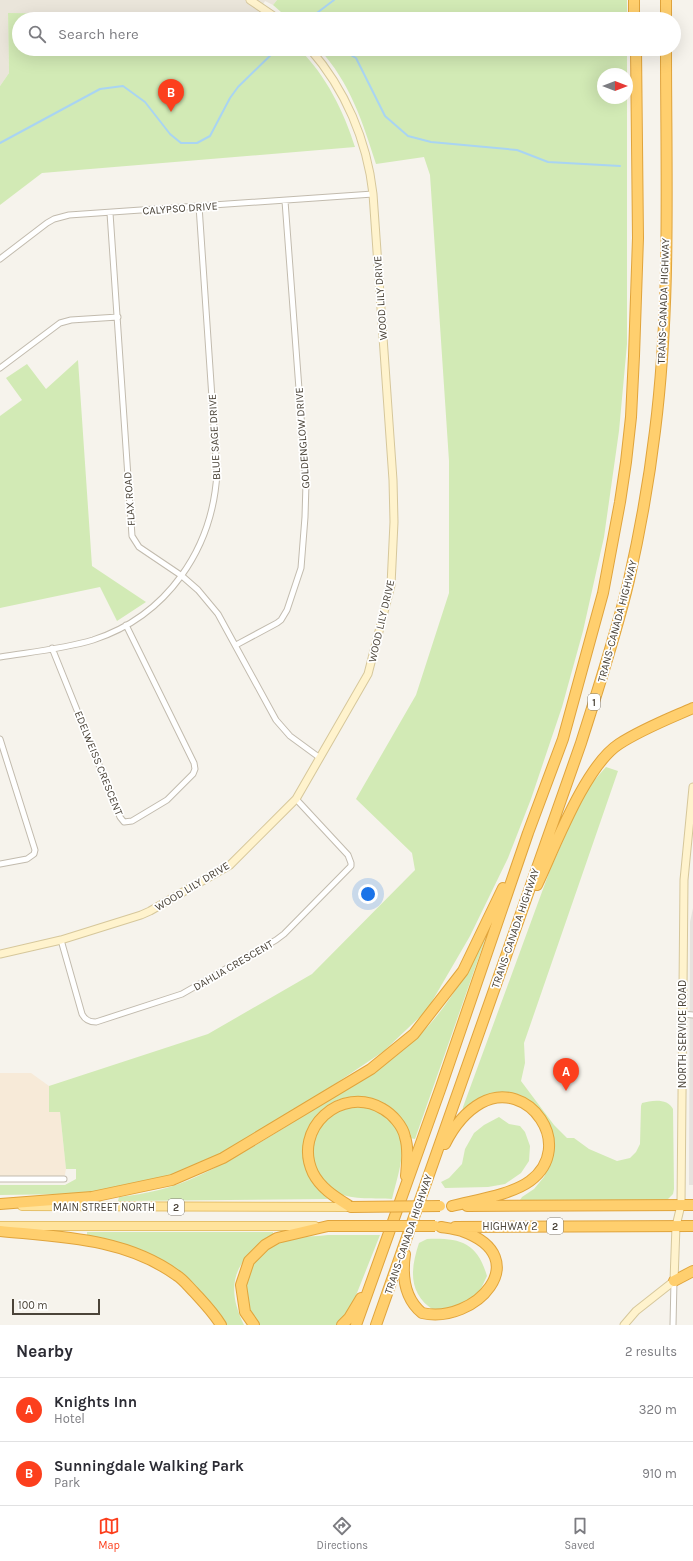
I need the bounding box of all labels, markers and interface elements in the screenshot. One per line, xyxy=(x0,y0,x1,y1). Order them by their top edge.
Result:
search box xyxy=(12,12,681,56)
icon: search xyxy=(26,23,48,45)
text: Search here xyxy=(58,25,139,43)
north arrow xyxy=(597,68,633,104)
pin: B xyxy=(158,79,184,112)
street label: CALYPSO DRIVE xyxy=(142,199,218,218)
street label: TRANS-CANADA HIGHWAY xyxy=(655,238,672,364)
street label: WOOD LILY DRIVE xyxy=(371,255,390,341)
street label: GOLDENGLOW DRIVE xyxy=(292,387,313,489)
street label: BLUE SAGE DRIVE xyxy=(206,394,223,480)
street label: FLAX ROAD xyxy=(121,471,138,527)
street label: TRANS-CANADA HIGHWAY xyxy=(595,559,640,684)
street label: WOOD LILY DRIVE xyxy=(366,578,397,664)
road number: 1 xyxy=(588,694,600,710)
street label: EDELWEISS CRESCENT xyxy=(72,709,126,818)
street label: WOOD LILY DRIVE xyxy=(153,859,232,914)
street label: TRANS-CANADA HIGHWAY xyxy=(489,866,542,990)
your location xyxy=(358,884,378,904)
street label: DAHLIA CRESCENT xyxy=(191,937,276,994)
street label: NORTH SERVICE ROAD xyxy=(676,980,689,1088)
pin: A xyxy=(553,1058,579,1091)
street label: TRANS-CANADA HIGHWAY xyxy=(382,1172,435,1296)
road number: 2 xyxy=(168,1199,184,1215)
street label: MAIN STREET NORTH xyxy=(53,1201,155,1214)
road number: 2 xyxy=(547,1218,563,1234)
street label: HIGHWAY 2 xyxy=(482,1220,538,1233)
scale bar xyxy=(12,1297,100,1316)
text: 100 m xyxy=(18,1299,48,1312)
text: Nearby xyxy=(16,1341,73,1361)
text: 2 results xyxy=(625,1344,677,1359)
text: Knights Inn xyxy=(54,1393,137,1411)
text: A xyxy=(25,1402,33,1417)
text: 320 m xyxy=(639,1402,677,1417)
text: Hotel xyxy=(54,1411,85,1426)
text: Sunningdale Walking Park xyxy=(54,1457,244,1475)
text: B xyxy=(25,1466,33,1481)
text: 910 m xyxy=(642,1466,677,1481)
text: Park xyxy=(54,1475,80,1490)
tab: Map xyxy=(98,1515,120,1552)
tab: Directions xyxy=(316,1515,368,1552)
tab: Saved xyxy=(564,1515,595,1552)

